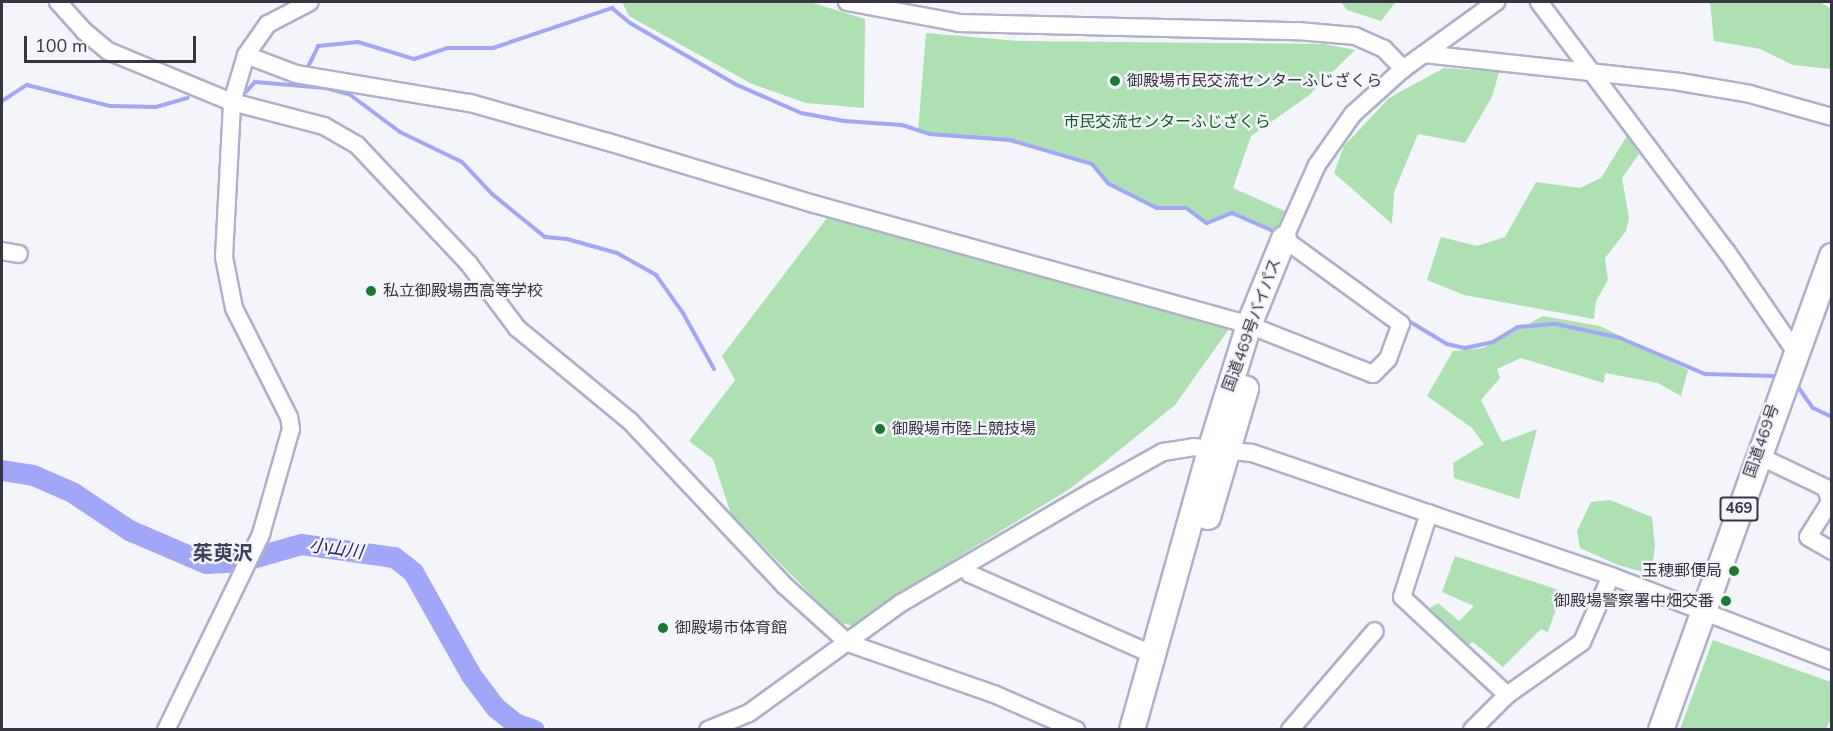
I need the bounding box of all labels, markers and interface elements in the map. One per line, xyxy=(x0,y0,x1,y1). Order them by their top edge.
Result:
scale bar xyxy=(27,24,200,62)
text: 100 m xyxy=(35,34,87,58)
place label: 御殿場市民交流センターふじざくら xyxy=(1127,71,1383,91)
marker: 御殿場市民交流センターふじざくら xyxy=(1108,74,1122,88)
park label: 市民交流センターふじざくら xyxy=(1063,112,1271,132)
street label: 国道469号バイパス xyxy=(1219,256,1285,394)
place label: 私立御殿場西高等学校 xyxy=(383,281,543,301)
marker: 私立御殿場西高等学校 xyxy=(364,284,378,298)
street label: 国道469号 xyxy=(1740,402,1784,480)
place label: 御殿場市陸上競技場 xyxy=(892,419,1036,439)
marker: 御殿場市陸上競技場 xyxy=(873,422,887,436)
road number: 469 xyxy=(1720,497,1758,521)
water label: 小山川 xyxy=(308,535,364,563)
district label: 茱萸沢 xyxy=(193,541,253,565)
place label: 玉穂郵便局 xyxy=(1642,561,1722,581)
marker: 玉穂郵便局 xyxy=(1727,564,1741,578)
place label: 御殿場警察署中畑交番 xyxy=(1554,591,1714,611)
marker: 御殿場警察署中畑交番 xyxy=(1719,594,1733,608)
place label: 御殿場市体育館 xyxy=(675,618,787,638)
marker: 御殿場市体育館 xyxy=(656,621,670,635)

